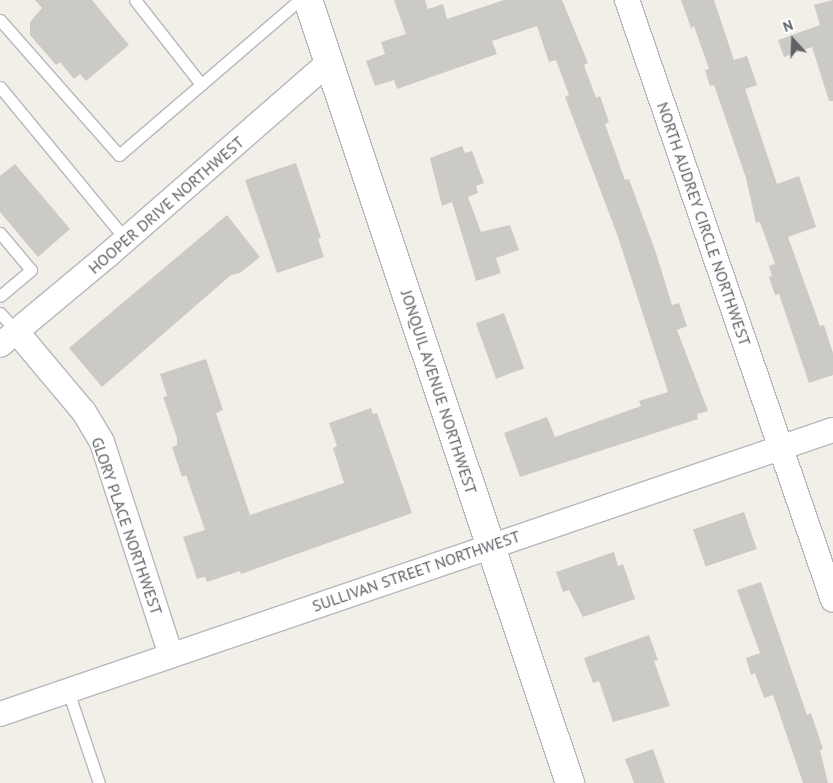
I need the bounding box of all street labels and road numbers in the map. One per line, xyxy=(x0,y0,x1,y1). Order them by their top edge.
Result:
street label: NORTH AUDREY CIRCLE NORTHWEST xyxy=(653,99,755,349)
street label: HOOPER DRIVE NORTHWEST xyxy=(84,132,248,278)
street label: JONQUIL AVENUE NORTHWEST xyxy=(397,287,481,497)
street label: GLORY PLACE NORTHWEST xyxy=(87,434,167,618)
street label: SULLIVAN STREET NORTHWEST xyxy=(309,526,523,616)

